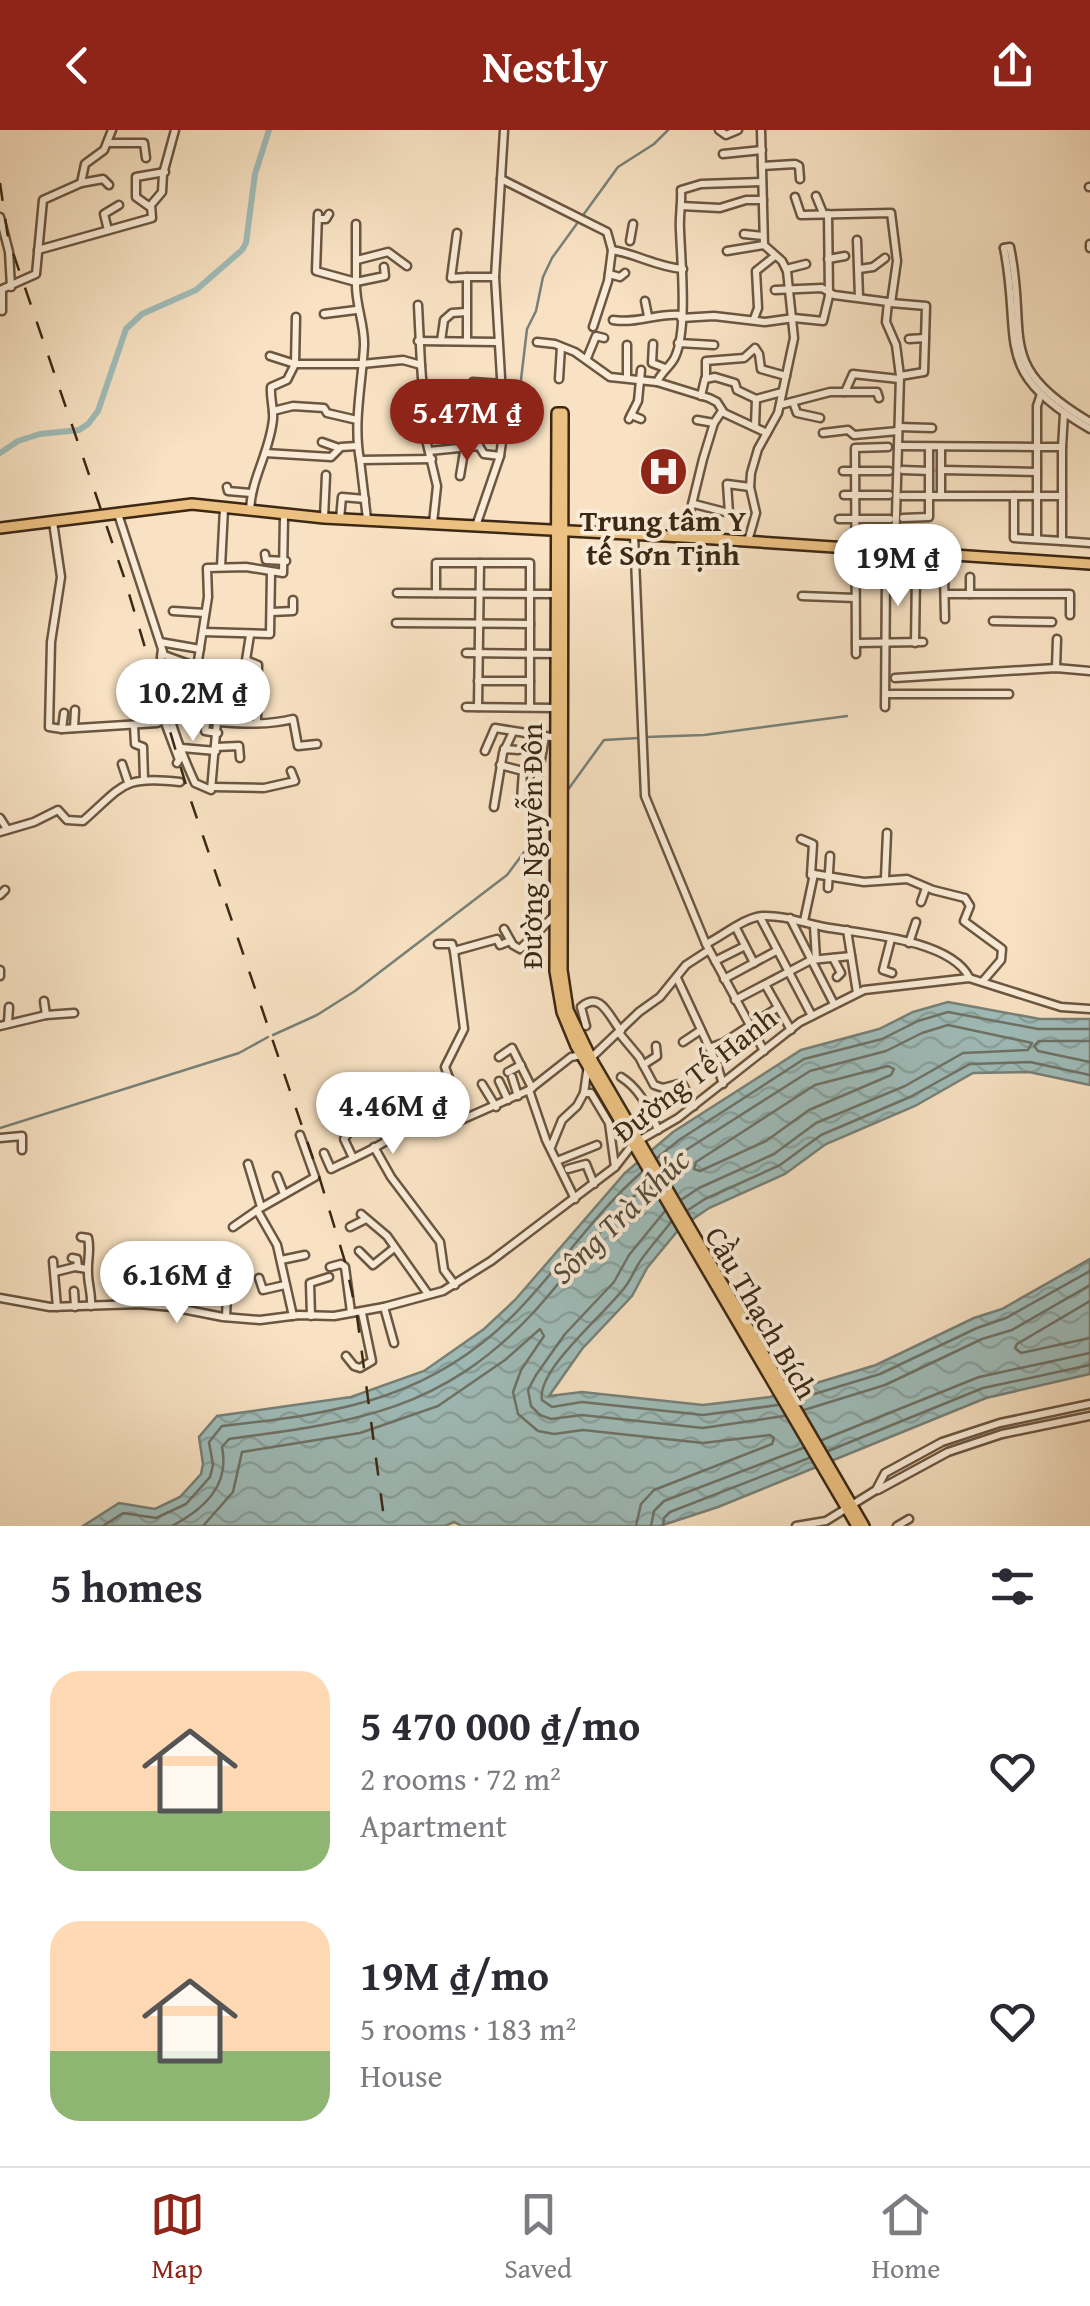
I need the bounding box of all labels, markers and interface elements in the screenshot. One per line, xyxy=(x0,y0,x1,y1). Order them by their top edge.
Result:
text: Nestly xyxy=(482,33,608,98)
icon: back xyxy=(50,38,105,93)
icon: share xyxy=(985,38,1040,93)
pin: 5.47M ₫ xyxy=(375,379,559,464)
text: 5.47M ₫ xyxy=(412,388,522,435)
hospital icon: Trung tâm Y tế Sơn Tịnh xyxy=(637,446,689,498)
place label: Trung tâm Y tế Sơn Tịnh xyxy=(580,498,747,576)
pin: 19M ₫ xyxy=(828,524,968,609)
text: 19M ₫ xyxy=(856,533,940,580)
pin: 10.2M ₫ xyxy=(101,659,285,744)
text: 10.2M ₫ xyxy=(138,668,248,715)
street label: Đường Nguyễn Đôn xyxy=(509,723,553,969)
street label: Đường Tế Hanh xyxy=(603,996,786,1152)
pin: 4.46M ₫ xyxy=(301,1072,485,1157)
text: 4.46M ₫ xyxy=(338,1081,448,1128)
water label: Sông Trà Khúc xyxy=(539,1136,701,1294)
street label: Cầu Thạch Bích xyxy=(695,1218,829,1407)
pin: 6.16M ₫ xyxy=(85,1241,269,1326)
text: 6.16M ₫ xyxy=(122,1250,232,1297)
text: 5 homes xyxy=(50,1556,203,1617)
icon: filters xyxy=(985,1559,1040,1614)
text: 5 470 000 ₫/mo xyxy=(360,1694,640,1755)
icon: home xyxy=(130,1711,250,1831)
icon: heart xyxy=(985,1744,1040,1799)
text: 2 rooms · 72 m² xyxy=(360,1755,561,1802)
text: Apartment xyxy=(360,1802,507,1849)
text: 19M ₫/mo xyxy=(360,1944,549,2005)
icon: home xyxy=(130,1961,250,2081)
icon: heart xyxy=(985,1994,1040,2049)
text: 5 rooms · 183 m² xyxy=(360,2005,576,2052)
text: House xyxy=(360,2052,443,2099)
tab: Map xyxy=(150,2187,205,2288)
tab: Saved xyxy=(504,2187,572,2288)
tab: Home xyxy=(871,2187,940,2288)

